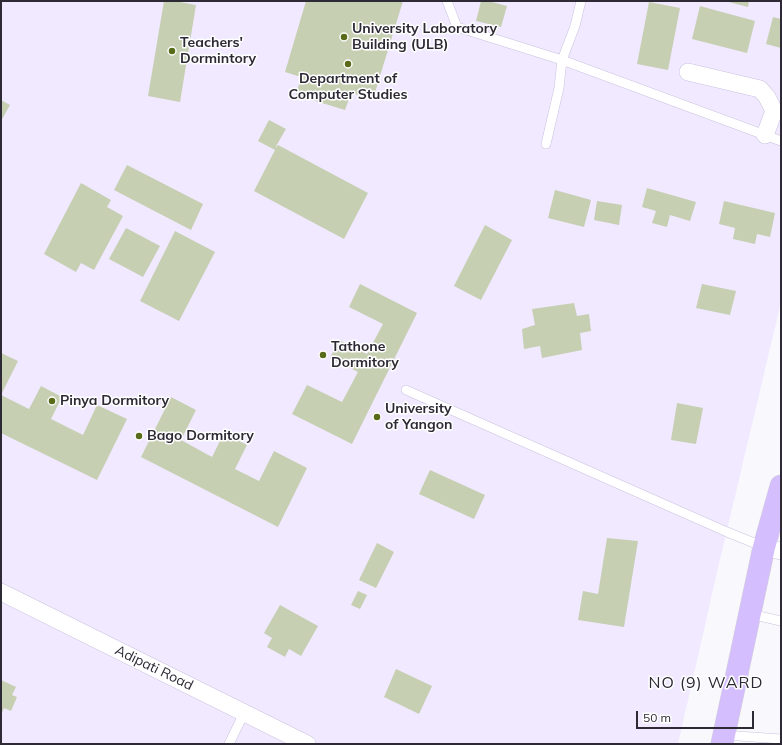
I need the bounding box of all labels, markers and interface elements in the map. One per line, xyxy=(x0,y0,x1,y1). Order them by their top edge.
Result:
place label: University Laboratory Building (ULB) xyxy=(352,21,497,54)
marker: University Laboratory Building (ULB) xyxy=(339,32,349,42)
place label: Teachers' Dormintory xyxy=(180,35,256,68)
marker: Teachers' Dormintory xyxy=(167,46,177,56)
marker: Department of Computer Studies xyxy=(343,59,353,69)
place label: Department of Computer Studies xyxy=(289,71,407,104)
place label: Tathone Dormitory xyxy=(331,339,399,372)
marker: Tathone Dormitory xyxy=(318,350,328,360)
place label: Pinya Dormitory xyxy=(60,393,169,409)
marker: Pinya Dormitory xyxy=(47,396,57,406)
place label: University of Yangon xyxy=(385,401,452,434)
marker: University of Yangon xyxy=(372,412,382,422)
place label: Bago Dormitory xyxy=(147,428,254,444)
marker: Bago Dormitory xyxy=(134,431,144,441)
street label: Adipati Road xyxy=(112,642,196,694)
district label: NO (9) WARD xyxy=(648,673,764,693)
scale bar xyxy=(638,703,756,729)
text: 50 m xyxy=(643,710,671,725)

